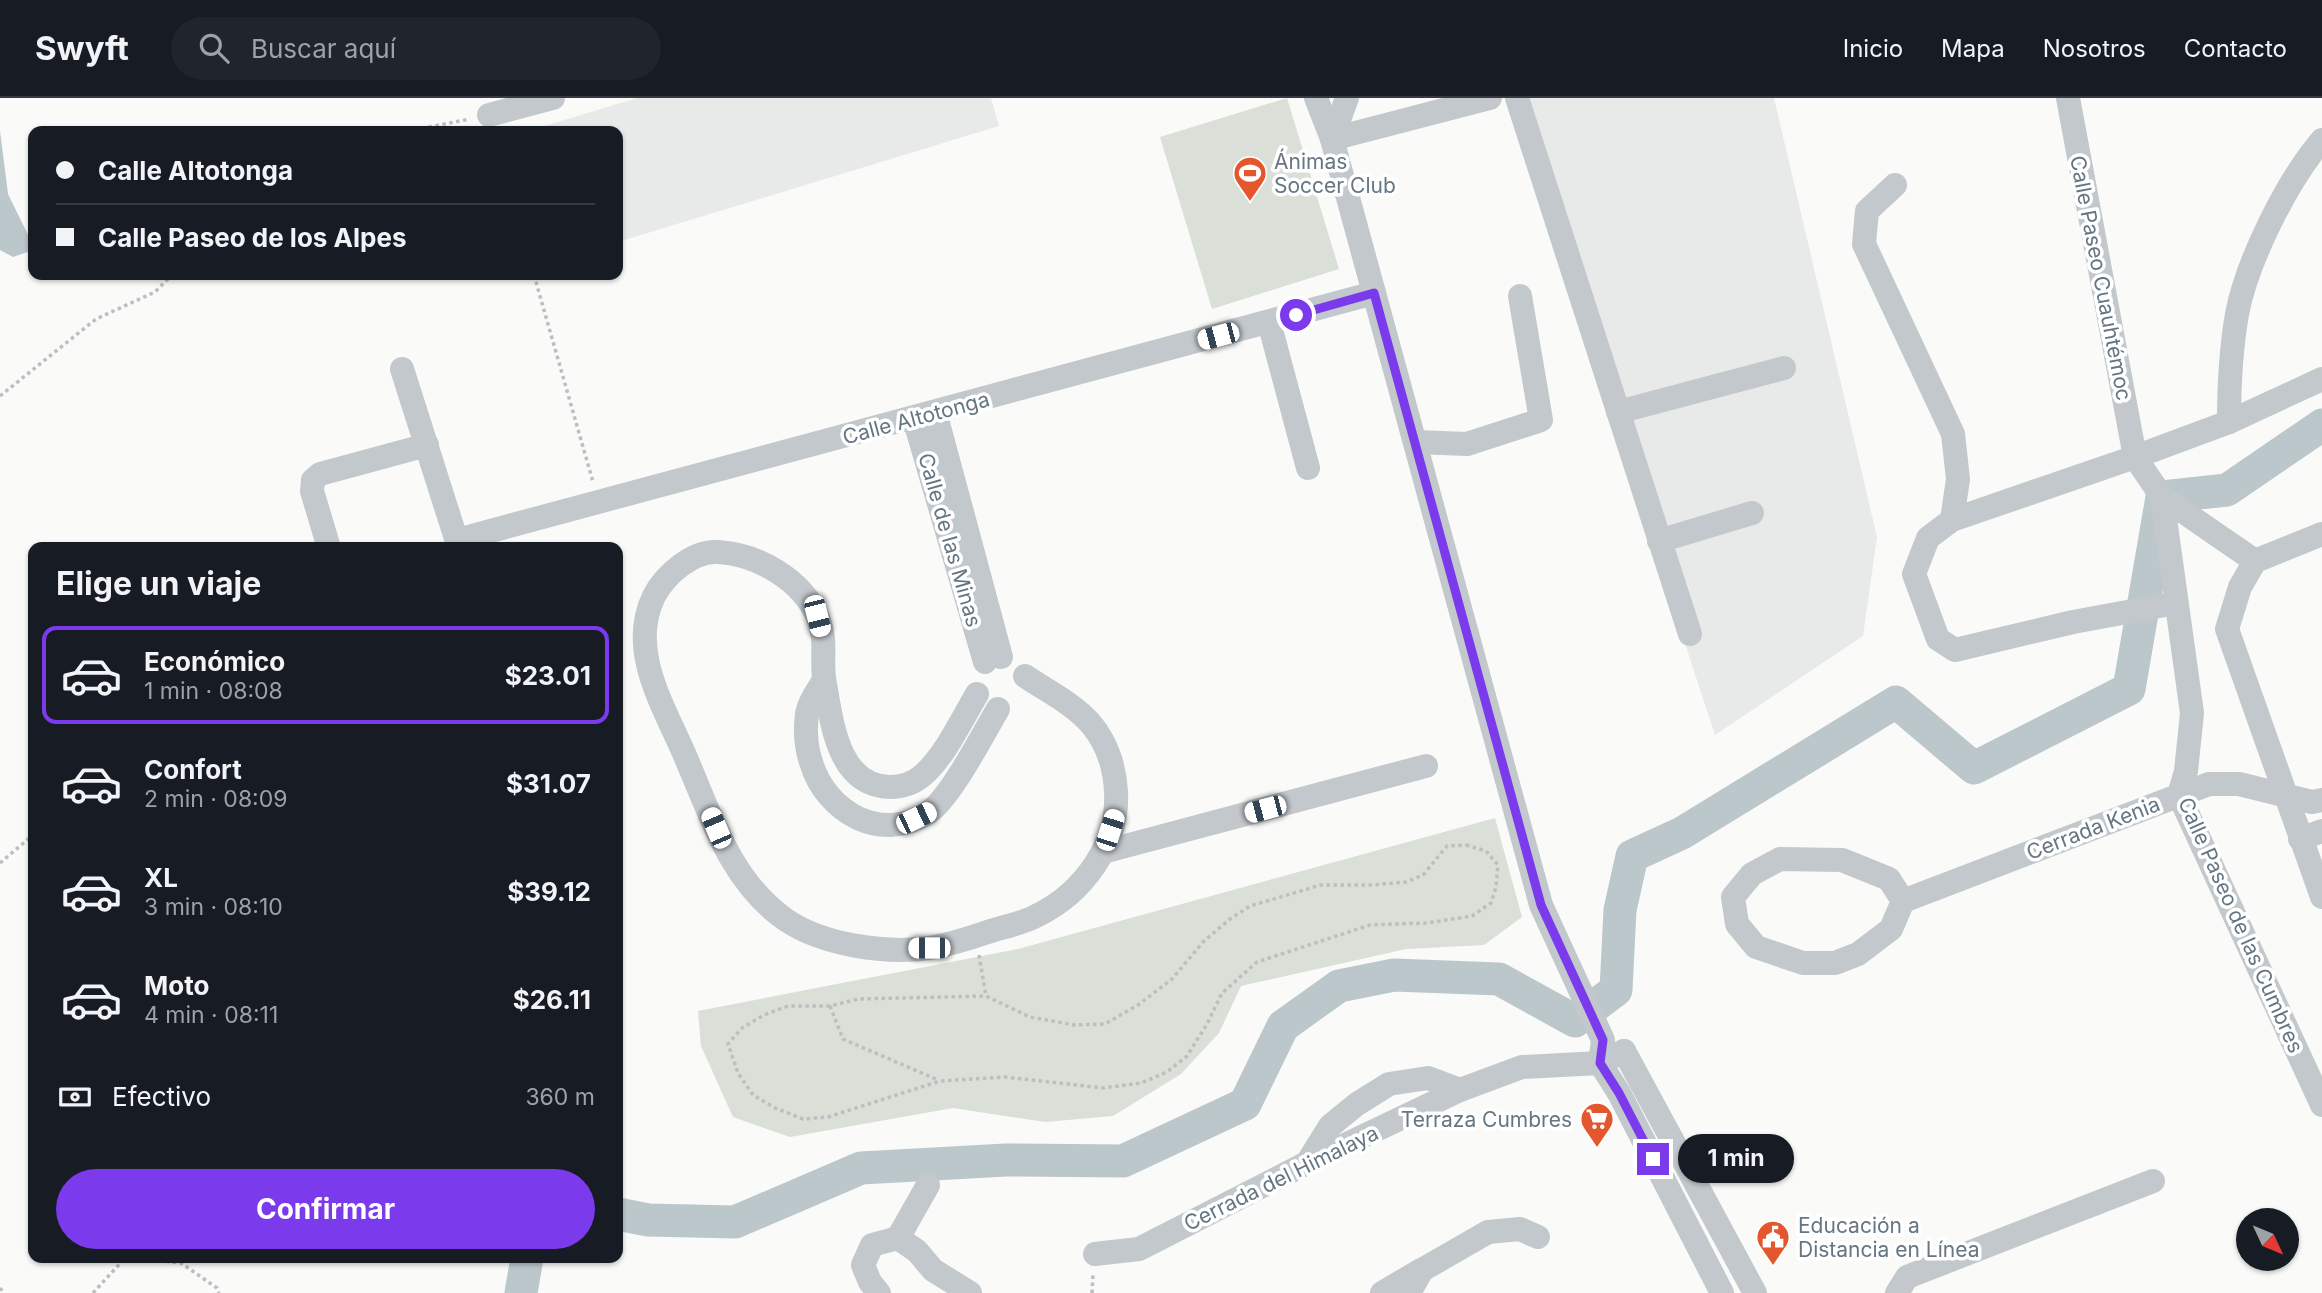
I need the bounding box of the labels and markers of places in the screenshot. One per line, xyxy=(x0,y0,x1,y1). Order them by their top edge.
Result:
place label: Ánimas Soccer Club xyxy=(1274,148,1396,198)
sports icon: Ánimas Soccer Club xyxy=(1231,154,1269,203)
supermarket icon: Terraza Cumbres xyxy=(1578,1100,1616,1149)
place label: Terraza Cumbres xyxy=(1401,1107,1572,1132)
place label: Educación a Distancia en Línea xyxy=(1798,1213,1979,1262)
public building icon: Educación a Distancia en Línea xyxy=(1754,1218,1792,1267)

